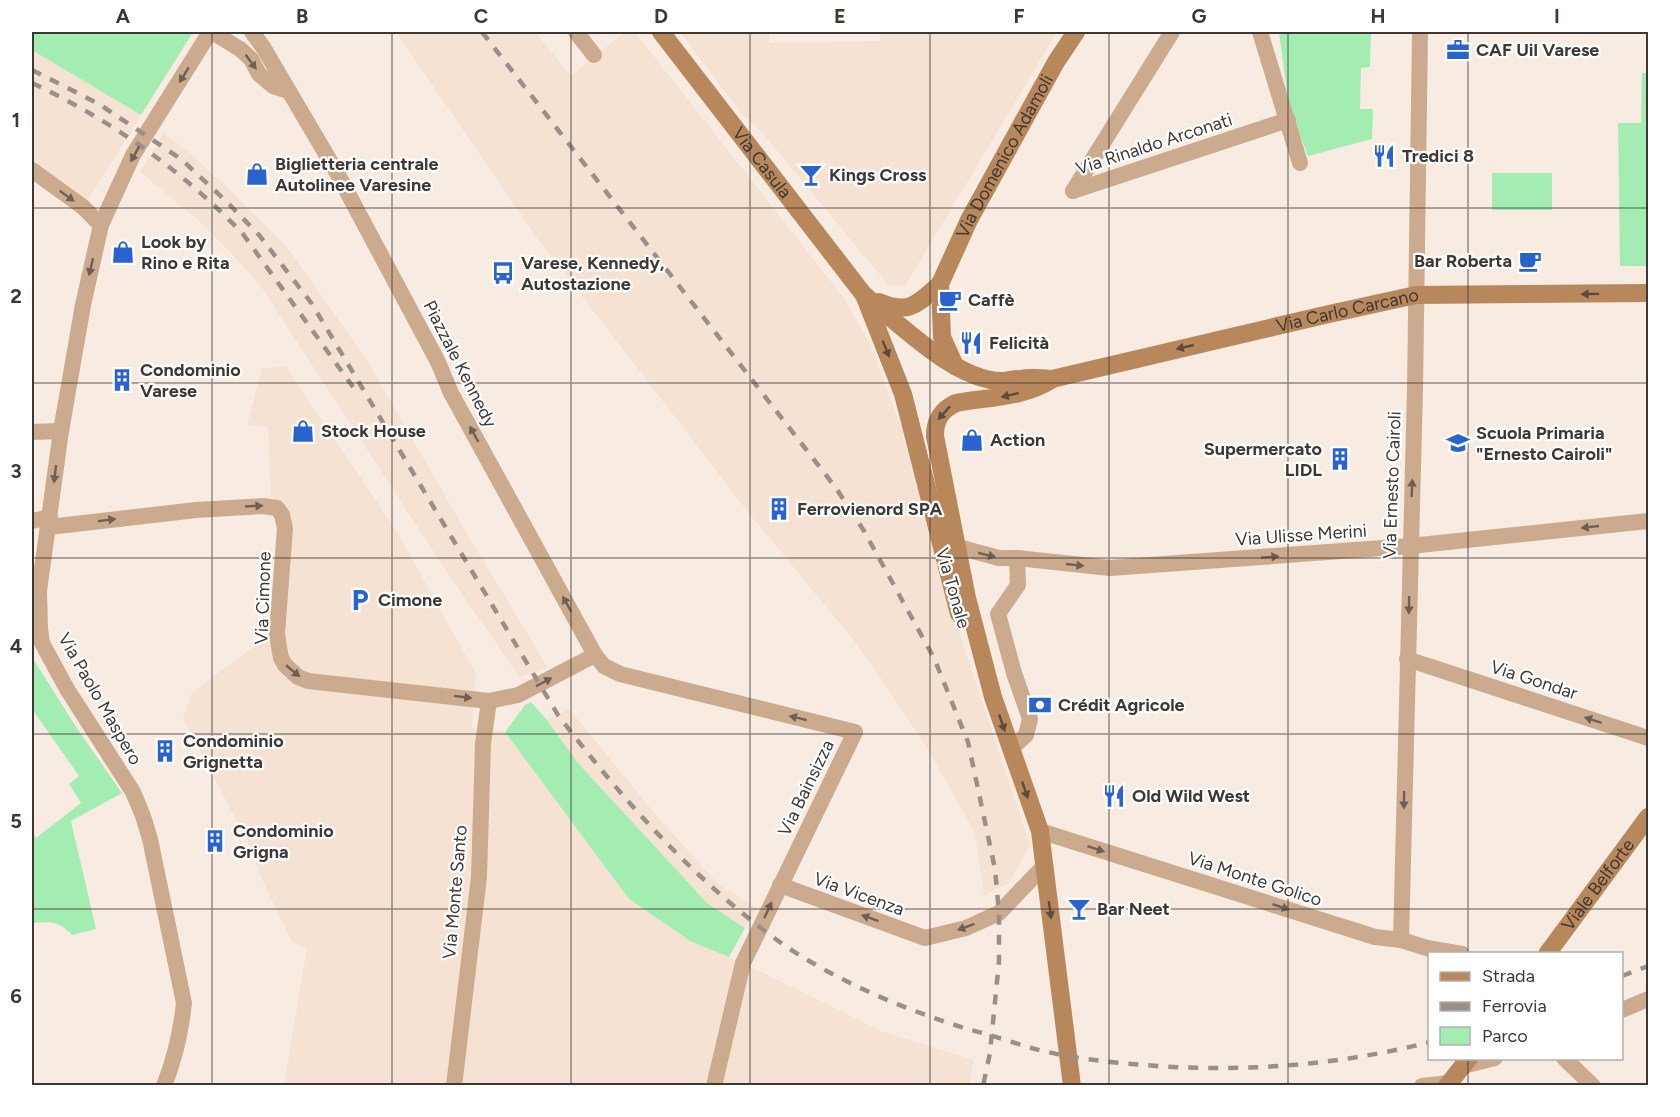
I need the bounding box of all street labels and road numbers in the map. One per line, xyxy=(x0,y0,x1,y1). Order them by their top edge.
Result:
street label: Via Domenico Adamoli xyxy=(951,71,1058,241)
street label: Via Rinaldo Arconati xyxy=(1073,108,1235,180)
street label: Via Casula xyxy=(727,123,796,203)
street label: Via Carlo Carcano xyxy=(1274,284,1421,337)
street label: Piazzale Kennedy xyxy=(419,297,502,432)
street label: Via Ernesto Cairoli xyxy=(1378,411,1406,559)
street label: Via Ulisse Merini xyxy=(1235,519,1367,551)
street label: Via Tonale xyxy=(931,545,975,631)
street label: Via Cimone xyxy=(250,551,276,645)
street label: Via Paolo Maspero xyxy=(53,629,147,769)
street label: Via Gondar xyxy=(1488,656,1580,704)
street label: Via Bainsizza xyxy=(773,736,839,840)
street label: Via Monte Santo xyxy=(438,824,472,960)
street label: Viale Belforte xyxy=(1557,834,1639,935)
street label: Via Monte Golico xyxy=(1185,847,1325,911)
street label: Via Vicenza xyxy=(811,867,907,921)

